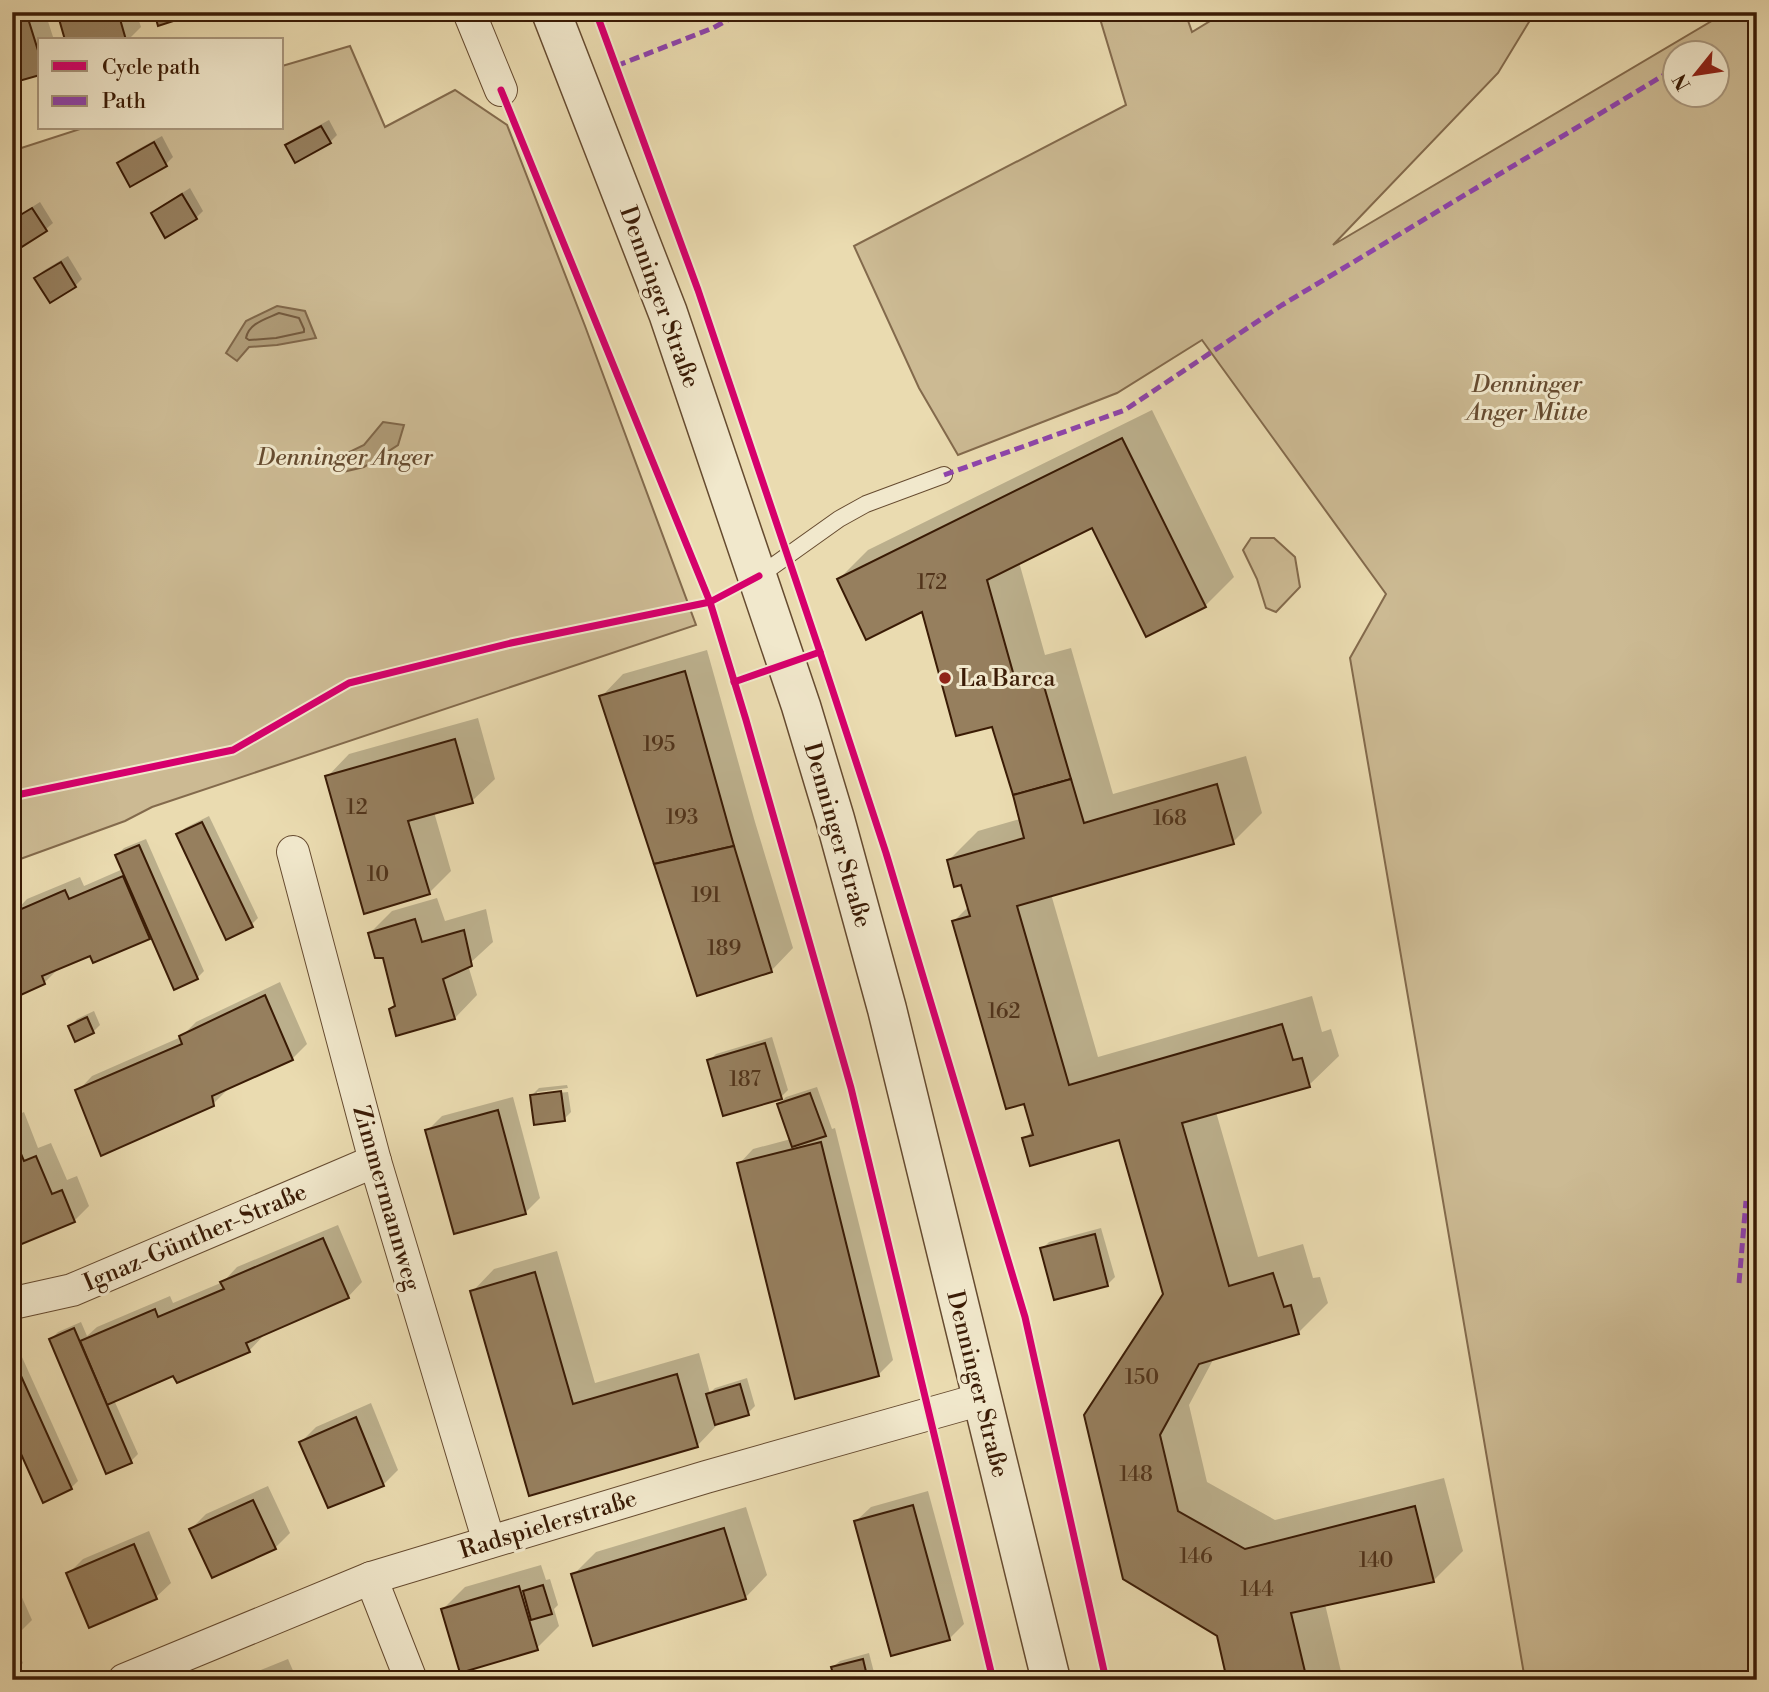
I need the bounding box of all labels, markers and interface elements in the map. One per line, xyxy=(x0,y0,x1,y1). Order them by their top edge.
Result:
legend xyxy=(38,38,284,130)
north arrow xyxy=(1660,38,1730,108)
text: Cycle path xyxy=(102,55,201,81)
text: N xyxy=(1668,69,1696,95)
text: Path xyxy=(102,89,147,115)
street label: Denninger Straße xyxy=(612,202,706,392)
park label: Denninger Anger Mitte xyxy=(1463,370,1588,428)
park label: Denninger Anger xyxy=(256,443,434,473)
house number: 172 xyxy=(917,570,947,596)
place label: La Barca xyxy=(959,664,1056,694)
marker: La Barca xyxy=(937,670,953,686)
house number: 195 xyxy=(643,732,675,758)
street label: Denninger Straße xyxy=(796,739,878,931)
house number: 12 xyxy=(346,795,368,821)
house number: 193 xyxy=(666,805,698,831)
house number: 168 xyxy=(1153,806,1187,832)
house number: 10 xyxy=(367,862,389,888)
house number: 191 xyxy=(691,883,721,909)
house number: 189 xyxy=(707,936,741,962)
house number: 162 xyxy=(988,999,1021,1025)
house number: 187 xyxy=(729,1067,761,1093)
street label: Zimmermannweg xyxy=(345,1102,427,1295)
street label: Ignaz-Günther-Straße xyxy=(79,1177,312,1299)
street label: Denninger Straße xyxy=(939,1288,1015,1481)
house number: 150 xyxy=(1125,1365,1159,1391)
house number: 148 xyxy=(1119,1462,1153,1488)
street label: Radspielerstraße xyxy=(456,1484,641,1566)
house number: 146 xyxy=(1179,1544,1213,1570)
house number: 140 xyxy=(1359,1548,1393,1574)
house number: 144 xyxy=(1240,1577,1274,1603)

